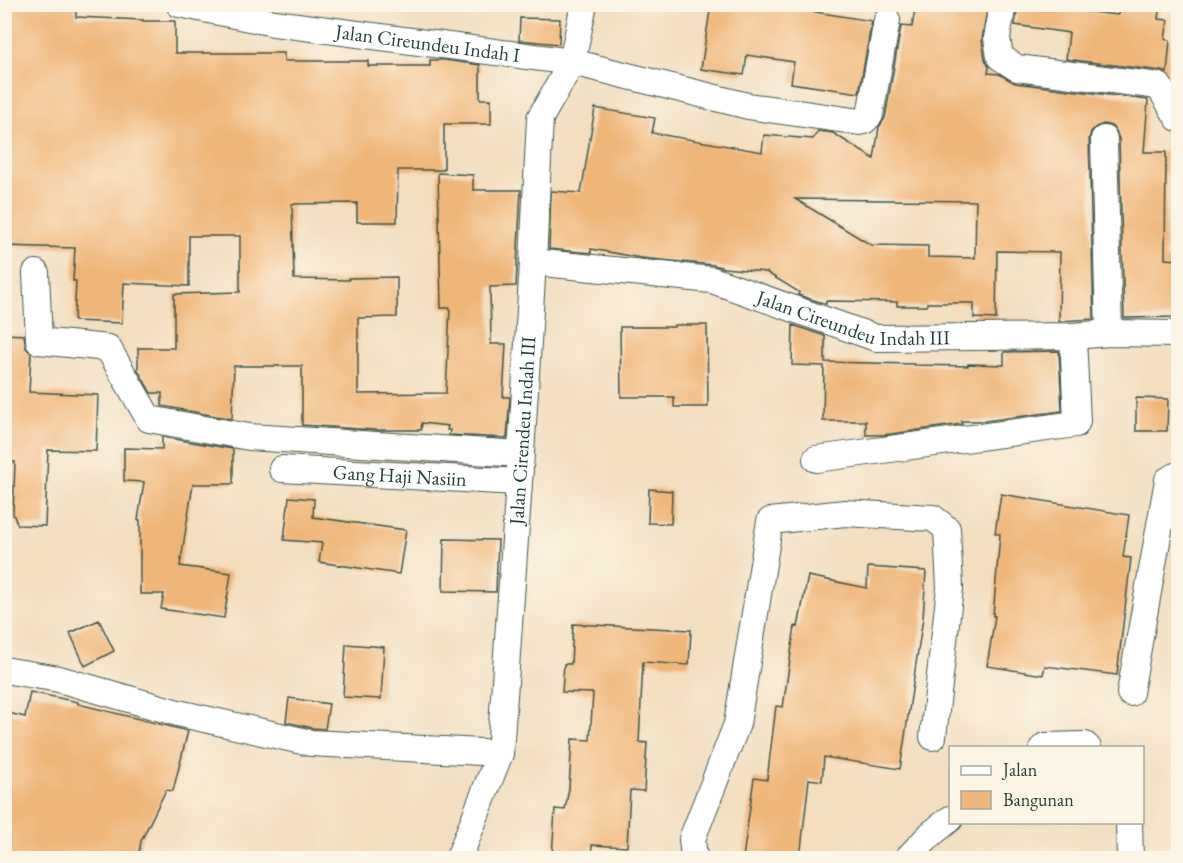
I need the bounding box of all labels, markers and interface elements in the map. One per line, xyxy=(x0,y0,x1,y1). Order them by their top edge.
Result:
street label: Jalan Cireundeu Indah I xyxy=(332,18,522,68)
street label: Jalan Cireundeu Indah III xyxy=(751,283,950,351)
street label: Jalan Cirendeu Indah III xyxy=(503,335,541,528)
street label: Gang Haji Nasiin xyxy=(332,459,468,492)
legend xyxy=(949,746,1144,824)
text: Jalan xyxy=(1001,758,1038,781)
text: Bangunan xyxy=(1003,788,1074,811)

